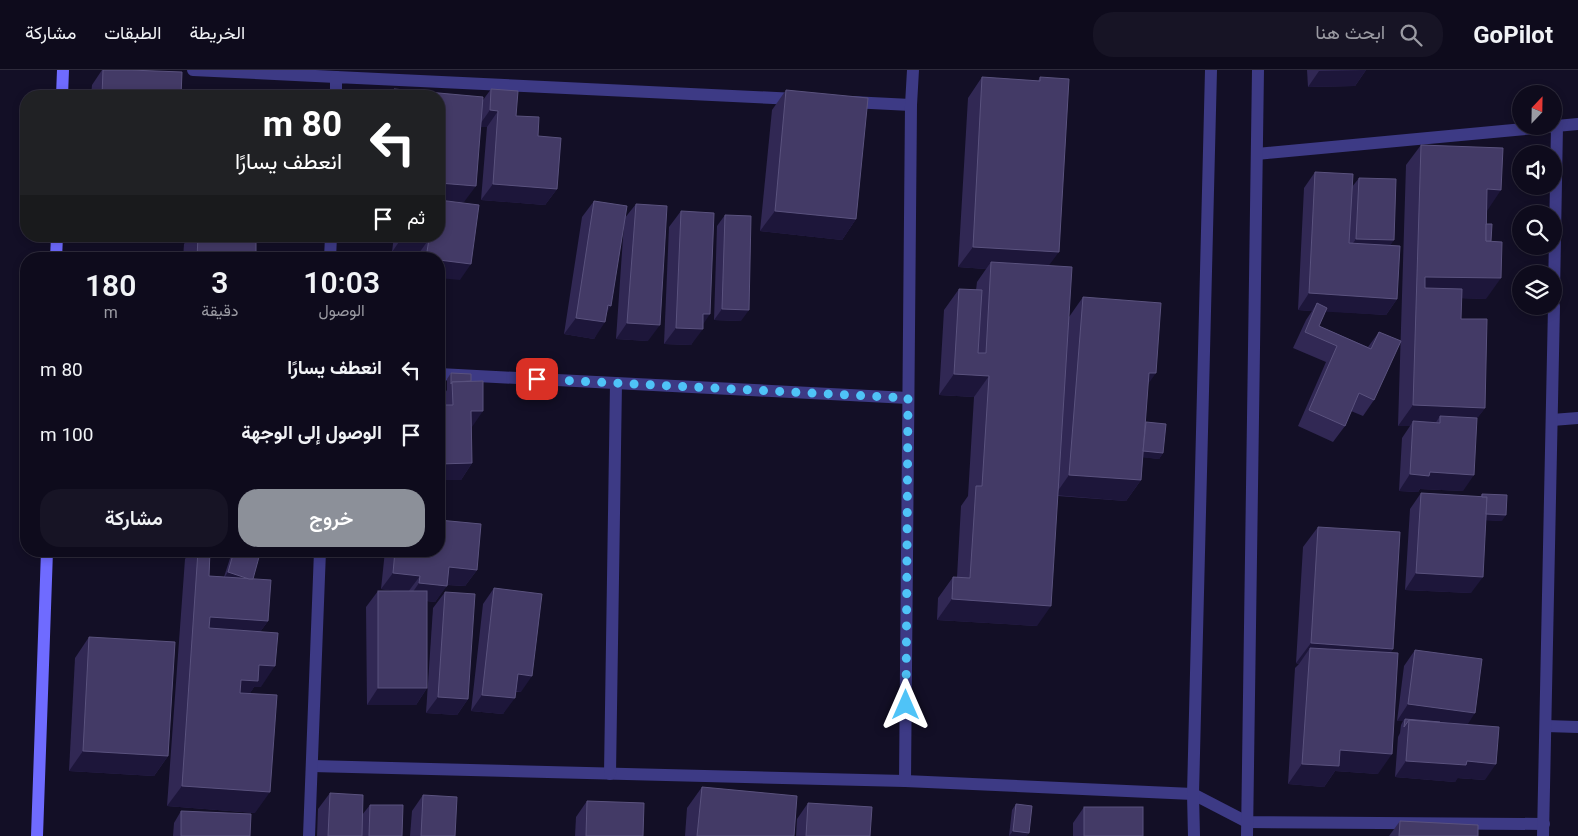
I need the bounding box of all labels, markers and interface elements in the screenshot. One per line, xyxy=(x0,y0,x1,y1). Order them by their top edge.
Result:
search box xyxy=(1093,12,1443,57)
text: ابحث هنا xyxy=(1315,21,1385,44)
icon: search xyxy=(1397,21,1425,49)
text: GoPilot xyxy=(1473,21,1553,49)
text: مشاركة xyxy=(25,22,76,43)
text: الطبقات xyxy=(104,22,161,43)
text: الخريطة xyxy=(189,22,245,43)
north arrow xyxy=(1512,85,1562,135)
map controls xyxy=(1512,85,1562,315)
text: 80 m xyxy=(263,104,342,145)
icon: left xyxy=(360,110,425,175)
button: sound xyxy=(1512,145,1562,195)
text: انعطف يسارًا xyxy=(235,149,342,174)
icon: arrive xyxy=(369,205,397,233)
button: search xyxy=(1512,205,1562,255)
text: ثم xyxy=(407,206,425,229)
text: 3 xyxy=(211,265,228,300)
text: 10:03 xyxy=(303,265,380,300)
button: layers xyxy=(1512,265,1562,315)
text: 180 xyxy=(85,268,136,303)
text: دقيقة xyxy=(201,301,238,320)
text: الوصول xyxy=(319,301,365,320)
text: m xyxy=(104,303,118,322)
text: انعطف يسارًا xyxy=(287,356,382,379)
icon: left xyxy=(397,356,425,384)
text: 80 m xyxy=(40,358,83,381)
pin xyxy=(516,358,558,400)
icon: arrive xyxy=(523,365,551,393)
text: الوصول إلى الوجهة xyxy=(241,421,382,444)
icon: arrive xyxy=(397,421,425,449)
text: 100 m xyxy=(40,423,93,446)
button: مشاركة xyxy=(40,489,228,547)
button: خروج xyxy=(238,489,425,547)
position arrow xyxy=(879,678,931,730)

